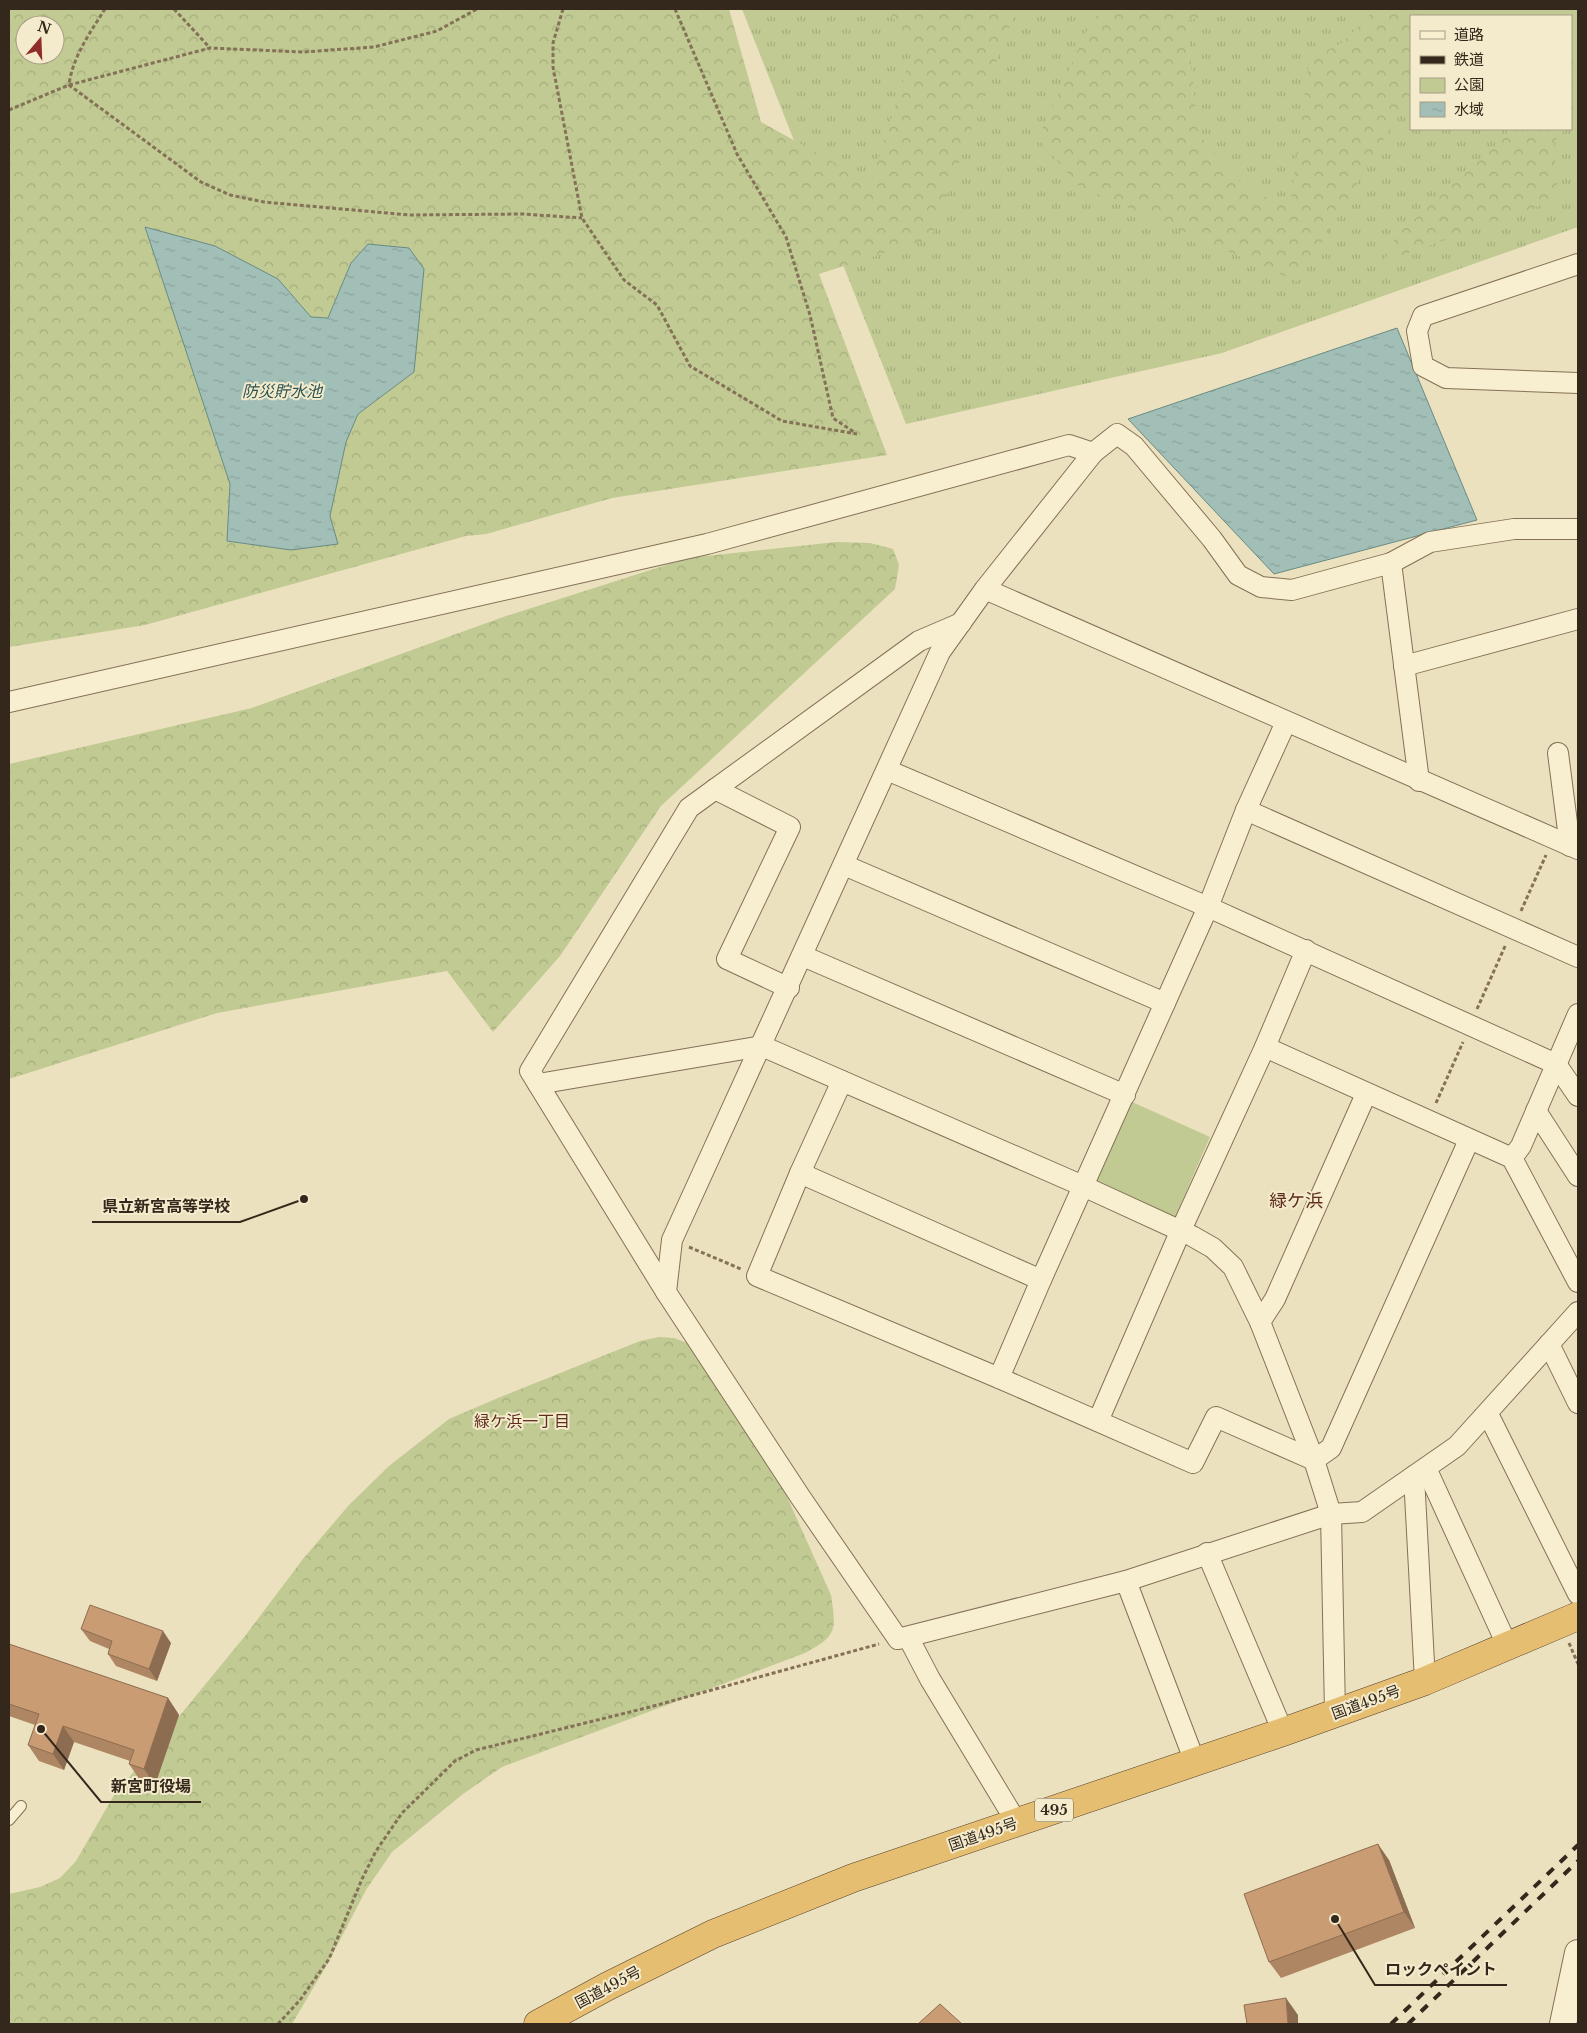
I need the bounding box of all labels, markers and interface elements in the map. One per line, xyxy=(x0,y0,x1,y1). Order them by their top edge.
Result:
north arrow xyxy=(15,15,65,65)
legend xyxy=(1410,15,1572,130)
text: N xyxy=(35,17,53,38)
text: 道路 xyxy=(1454,25,1484,44)
text: 鉄道 xyxy=(1454,50,1484,69)
text: 公園 xyxy=(1454,75,1484,94)
text: 水域 xyxy=(1454,100,1484,119)
water label: 防災貯水池 xyxy=(242,381,324,401)
district label: 緑ケ浜 xyxy=(1269,1190,1323,1212)
callout: 県立新宮高等学校 xyxy=(92,1191,240,1222)
text: 県立新宮高等学校 xyxy=(102,1196,230,1216)
district label: 緑ケ浜一丁目 xyxy=(474,1411,570,1431)
street label: 国道495号 xyxy=(1329,1681,1403,1723)
callout: 新宮町役場 xyxy=(101,1771,201,1802)
text: 新宮町役場 xyxy=(111,1776,191,1796)
road number: 495 xyxy=(1035,1798,1073,1822)
street label: 国道495号 xyxy=(946,1813,1020,1855)
callout: ロックペイント xyxy=(1375,1954,1507,1985)
text: ロックペイント xyxy=(1385,1959,1497,1979)
street label: 国道495号 xyxy=(572,1962,644,2012)

